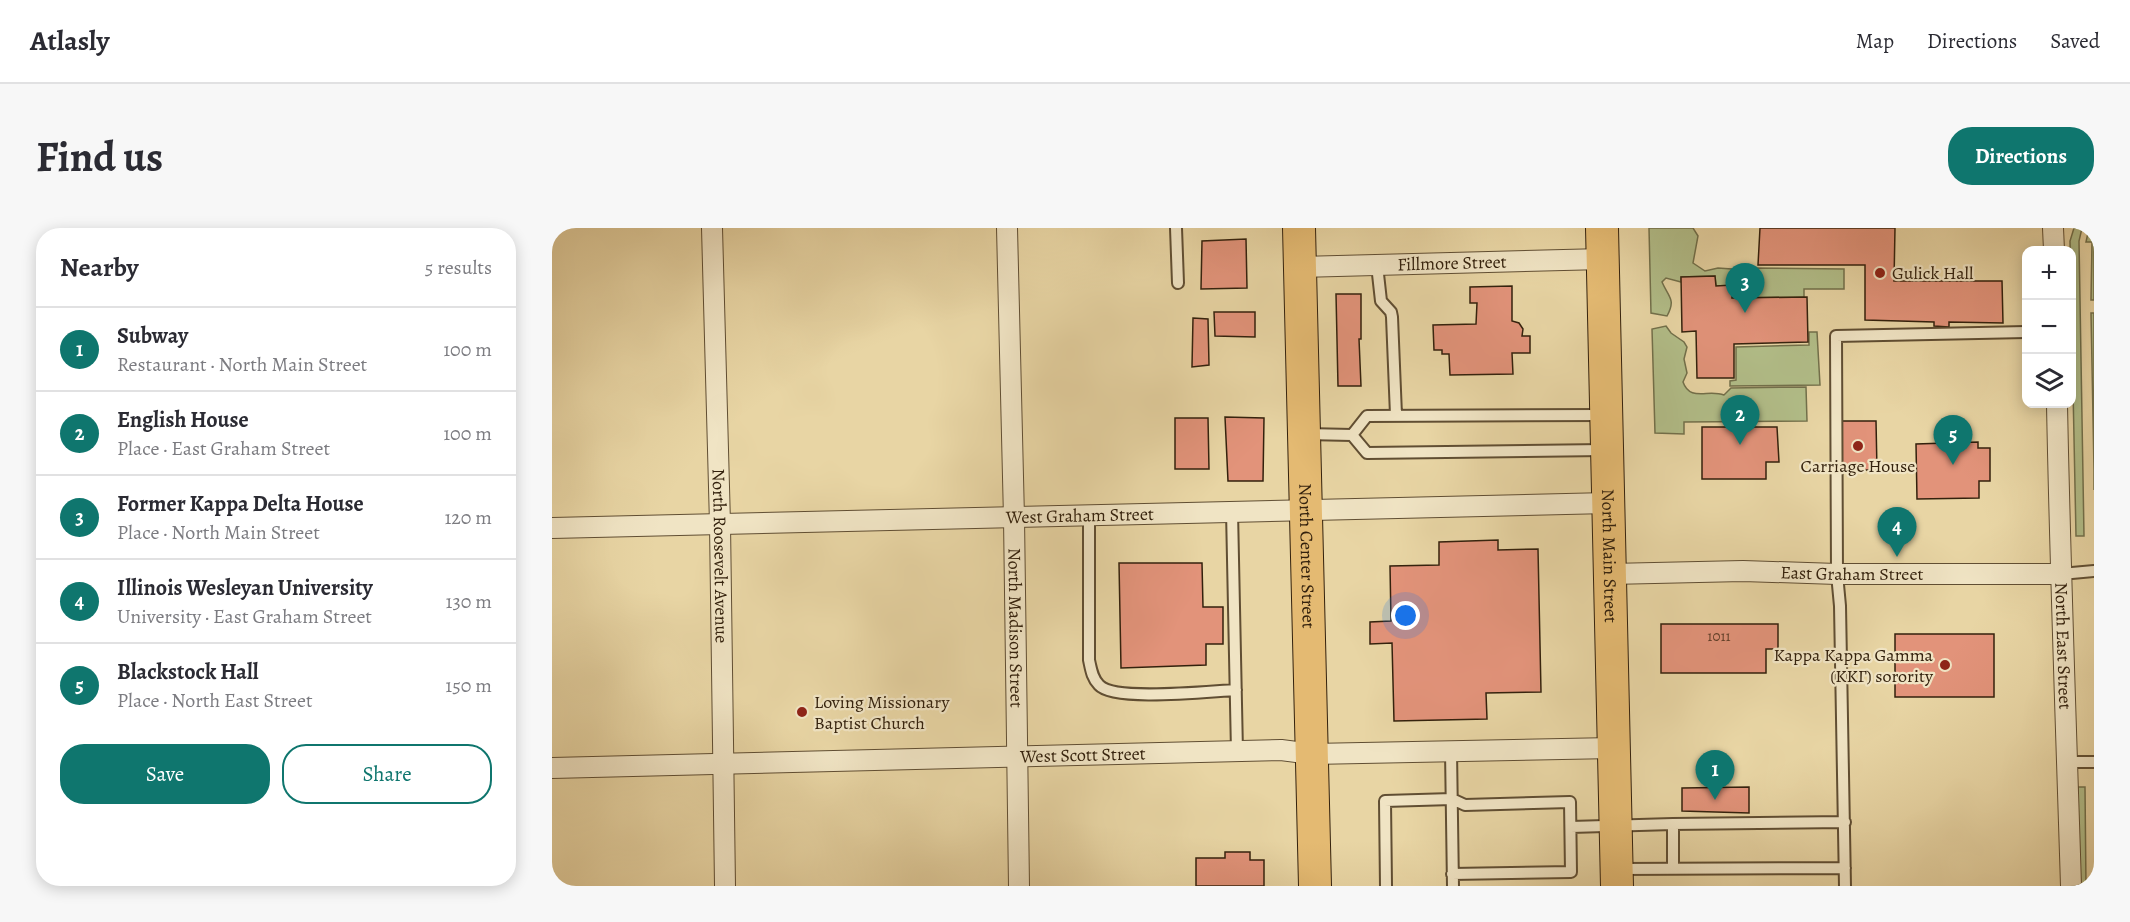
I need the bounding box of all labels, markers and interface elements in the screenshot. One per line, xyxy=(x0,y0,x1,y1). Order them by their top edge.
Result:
text: Atlasly xyxy=(30,22,109,60)
text: Map xyxy=(1856,27,1894,55)
text: Directions xyxy=(1927,27,2017,55)
text: Saved xyxy=(2050,27,2100,55)
button: Directions xyxy=(1948,127,2094,185)
text: Find us xyxy=(36,128,163,185)
map controls xyxy=(2022,246,2076,408)
button: + xyxy=(2022,246,2076,300)
text: Nearby xyxy=(60,250,139,285)
street label: Fillmore Street xyxy=(1397,250,1507,276)
text: 5 results xyxy=(425,254,492,281)
place label: Gulick Hall xyxy=(1892,261,1974,285)
pin: 3 xyxy=(1726,264,1764,313)
marker: Gulick Hall xyxy=(1873,266,1887,280)
button: − xyxy=(2022,300,2076,354)
text: Subway xyxy=(117,321,188,351)
text: 1 xyxy=(76,336,83,363)
text: 100 m xyxy=(443,336,492,363)
text: Restaurant · North Main Street xyxy=(117,351,367,378)
button: layers xyxy=(2022,354,2076,408)
pin: 2 xyxy=(1720,396,1760,445)
text: English House xyxy=(117,405,249,435)
pin: 5 xyxy=(1934,416,1972,465)
text: 2 xyxy=(75,420,84,447)
text: 100 m xyxy=(443,420,492,447)
text: Place · East Graham Street xyxy=(117,435,330,462)
marker: Carriage House xyxy=(1851,439,1865,453)
place label: Carriage House xyxy=(1801,454,1915,478)
street label: North Roosevelt Avenue xyxy=(707,468,734,643)
street label: North Center Street xyxy=(1293,483,1321,629)
text: Former Kappa Delta House xyxy=(117,489,364,519)
street label: North Main Street xyxy=(1596,489,1623,623)
street label: West Graham Street xyxy=(1005,502,1154,529)
text: 3 xyxy=(75,504,84,531)
text: 120 m xyxy=(444,504,492,531)
pin: 4 xyxy=(1878,508,1916,557)
text: Place · North Main Street xyxy=(117,519,320,546)
street label: North Madison Street xyxy=(1002,548,1029,708)
street label: East Graham Street xyxy=(1780,560,1924,586)
text: Illinois Wesleyan University xyxy=(117,573,373,603)
street label: North East Street xyxy=(2049,582,2077,710)
text: 4 xyxy=(75,588,84,615)
text: 130 m xyxy=(446,588,492,615)
your location xyxy=(1391,601,1420,630)
text: University · East Graham Street xyxy=(117,603,372,630)
house number: 1011 xyxy=(1707,626,1731,646)
place label: Kappa Kappa Gamma (ΚΚΓ) sorority xyxy=(1774,643,1934,688)
text: Blackstock Hall xyxy=(117,657,258,687)
marker: Kappa Kappa Gamma (ΚΚΓ) sorority xyxy=(1938,658,1952,672)
text: 5 xyxy=(75,672,84,699)
text: 150 m xyxy=(445,672,492,699)
text: Place · North East Street xyxy=(117,687,313,714)
place label: Loving Missionary Baptist Church xyxy=(814,690,950,735)
marker: Loving Missionary Baptist Church xyxy=(795,705,809,719)
street label: West Scott Street xyxy=(1019,741,1146,768)
button: Save xyxy=(60,744,270,804)
button: Share xyxy=(282,744,492,804)
pin: 1 xyxy=(1696,750,1734,800)

